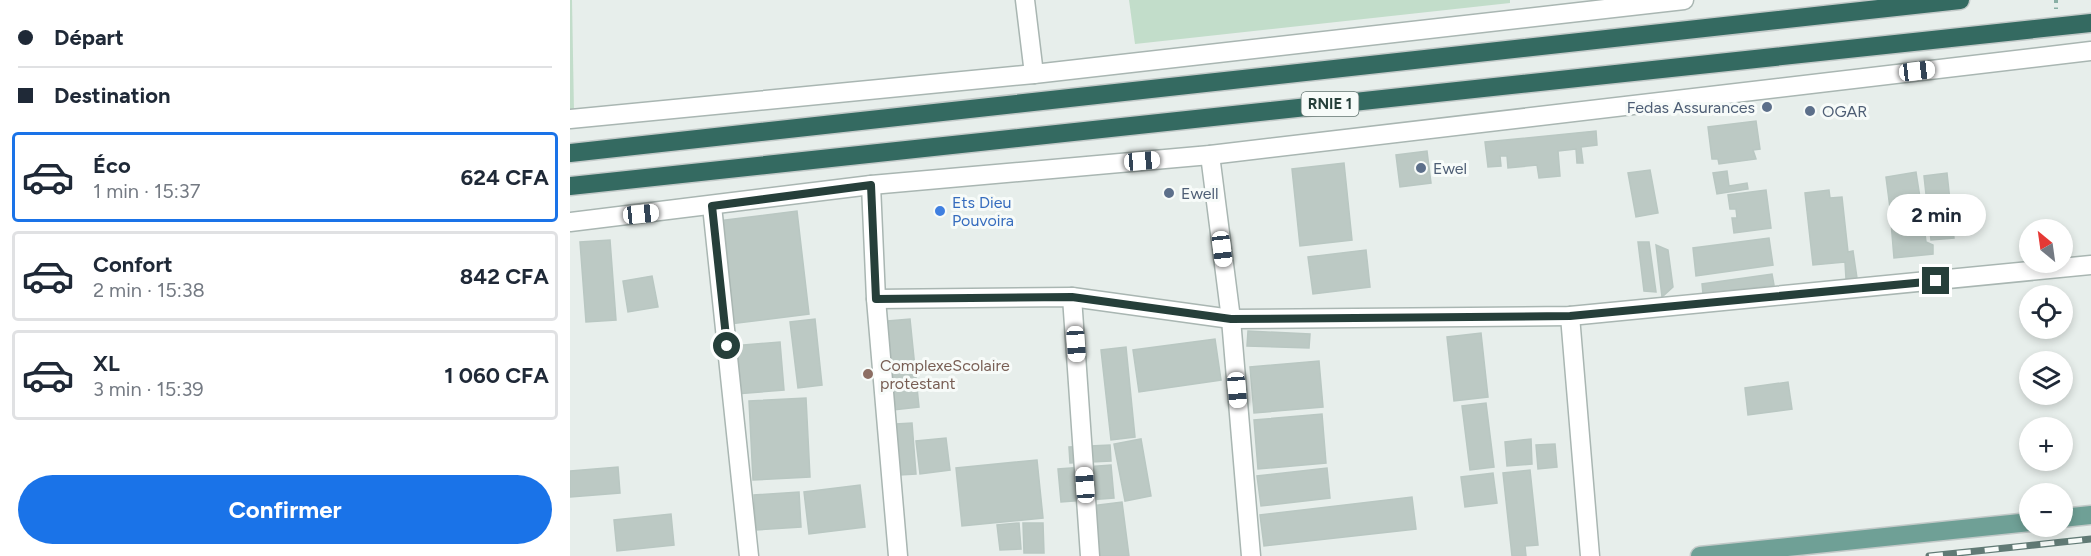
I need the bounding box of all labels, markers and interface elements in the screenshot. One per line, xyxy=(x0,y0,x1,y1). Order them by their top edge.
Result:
text: Départ xyxy=(54,24,124,51)
car xyxy=(1898,60,1936,82)
text: Destination xyxy=(54,82,171,109)
road number: RNIE 1 xyxy=(1302,92,1359,116)
place label: Fedas Assurances xyxy=(1627,98,1755,117)
marker: Fedas Assurances xyxy=(1760,100,1774,114)
place label: OGAR xyxy=(1822,102,1867,121)
marker: OGAR xyxy=(1803,104,1817,118)
icon: car xyxy=(21,150,75,204)
car xyxy=(1123,150,1161,172)
text: Éco xyxy=(93,152,131,179)
place label: Ewel xyxy=(1433,159,1467,178)
marker: Ewel xyxy=(1414,161,1428,175)
text: 624 CFA xyxy=(460,164,549,191)
text: 1 min · 15:37 xyxy=(93,179,200,203)
place label: Ewell xyxy=(1181,184,1219,203)
marker: Ewell xyxy=(1162,186,1176,200)
place label: Ets Dieu Pouvoira xyxy=(952,193,1014,230)
callout: 2 min xyxy=(1886,194,1986,236)
car xyxy=(622,203,660,225)
text: 2 min xyxy=(1911,203,1962,227)
marker: Ets Dieu Pouvoira xyxy=(933,204,947,218)
north arrow xyxy=(2019,219,2073,273)
map controls xyxy=(2019,219,2073,537)
car xyxy=(1211,230,1233,268)
icon: car xyxy=(21,249,75,303)
text: Confort xyxy=(93,251,173,278)
text: 842 CFA xyxy=(460,263,549,290)
route end xyxy=(1922,267,1949,294)
text: 2 min · 15:38 xyxy=(93,278,205,302)
button: locate xyxy=(2019,285,2073,339)
car xyxy=(1066,325,1086,363)
route start xyxy=(713,332,740,359)
icon: car xyxy=(21,348,75,402)
text: XL xyxy=(93,350,120,377)
button: layers xyxy=(2019,351,2073,405)
place label: ComplexeScolaire protestant xyxy=(880,356,1010,393)
text: 1 060 CFA xyxy=(444,362,549,389)
marker: ComplexeScolaire protestant xyxy=(861,367,875,381)
car xyxy=(1226,371,1248,409)
text: 3 min · 15:39 xyxy=(93,377,204,401)
button: + xyxy=(2019,417,2073,471)
car xyxy=(1075,466,1095,504)
button: Confirmer xyxy=(18,475,552,544)
button: − xyxy=(2019,483,2073,537)

